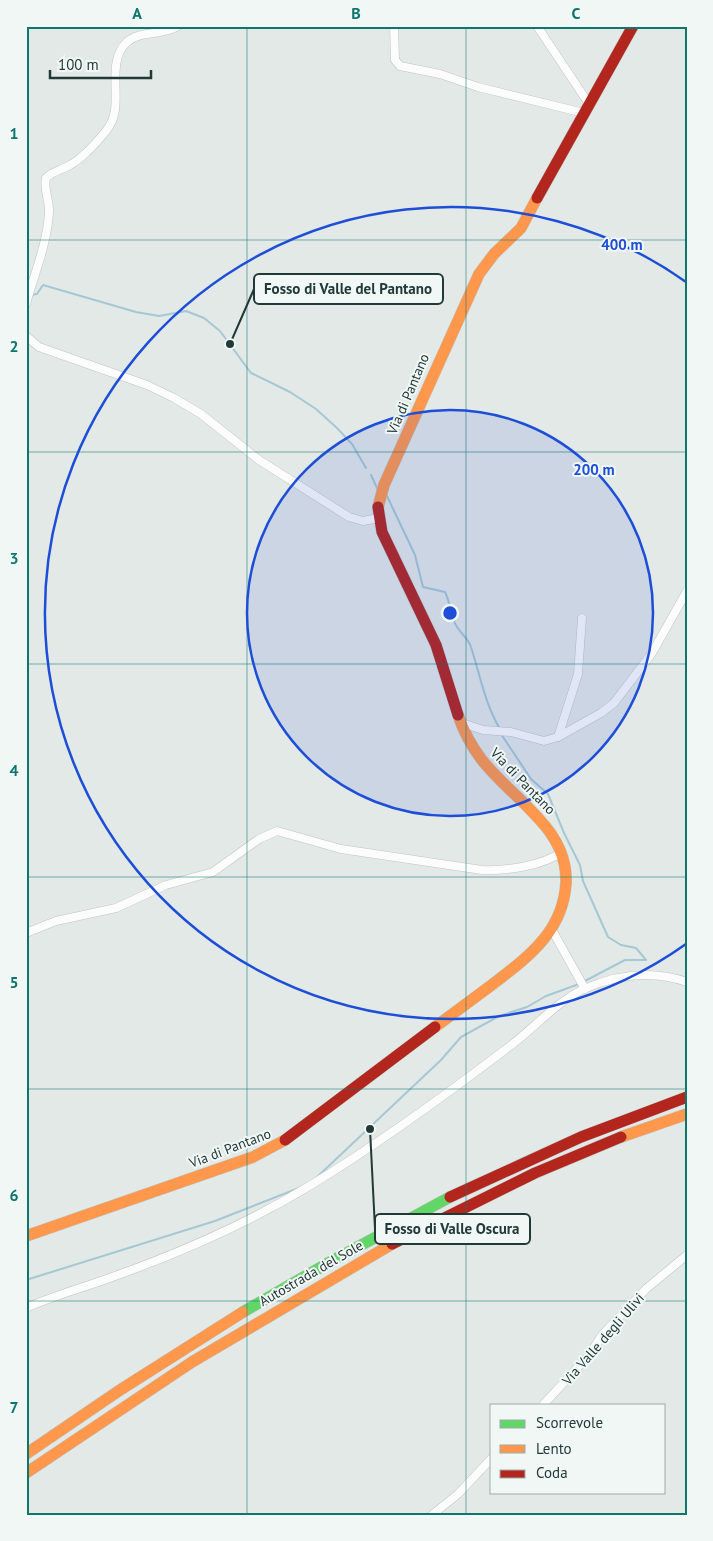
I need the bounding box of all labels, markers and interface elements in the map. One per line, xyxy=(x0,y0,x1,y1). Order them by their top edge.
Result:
text: A xyxy=(132,3,142,23)
text: B xyxy=(351,3,361,23)
text: C xyxy=(572,3,581,23)
scale bar xyxy=(50,48,151,80)
text: 100 m xyxy=(58,55,99,74)
text: 1 xyxy=(9,123,19,143)
text: 400 m xyxy=(601,235,643,254)
callout: Fosso di Valle del Pantano xyxy=(254,274,443,304)
text: Fosso di Valle del Pantano xyxy=(264,279,432,298)
text: 2 xyxy=(9,336,19,356)
street label: Via di Pantano xyxy=(382,351,433,438)
text: 200 m xyxy=(573,460,615,479)
text: 3 xyxy=(9,548,19,568)
centre of rings xyxy=(441,604,459,622)
street label: Via di Pantano xyxy=(486,743,559,818)
text: 4 xyxy=(9,760,19,780)
text: 5 xyxy=(9,972,19,992)
street label: Via di Pantano xyxy=(186,1124,273,1172)
text: 6 xyxy=(9,1185,19,1205)
callout: Fosso di Valle Oscura xyxy=(375,1214,530,1244)
text: Fosso di Valle Oscura xyxy=(385,1219,519,1238)
street label: Autostrada del Sole xyxy=(256,1236,366,1310)
street label: Via Valle degli Ulivi xyxy=(557,1289,648,1390)
text: 7 xyxy=(9,1397,19,1417)
legend xyxy=(490,1404,666,1494)
text: Scorrevole xyxy=(536,1413,603,1432)
text: Lento xyxy=(536,1439,572,1458)
text: Coda xyxy=(536,1463,568,1482)

